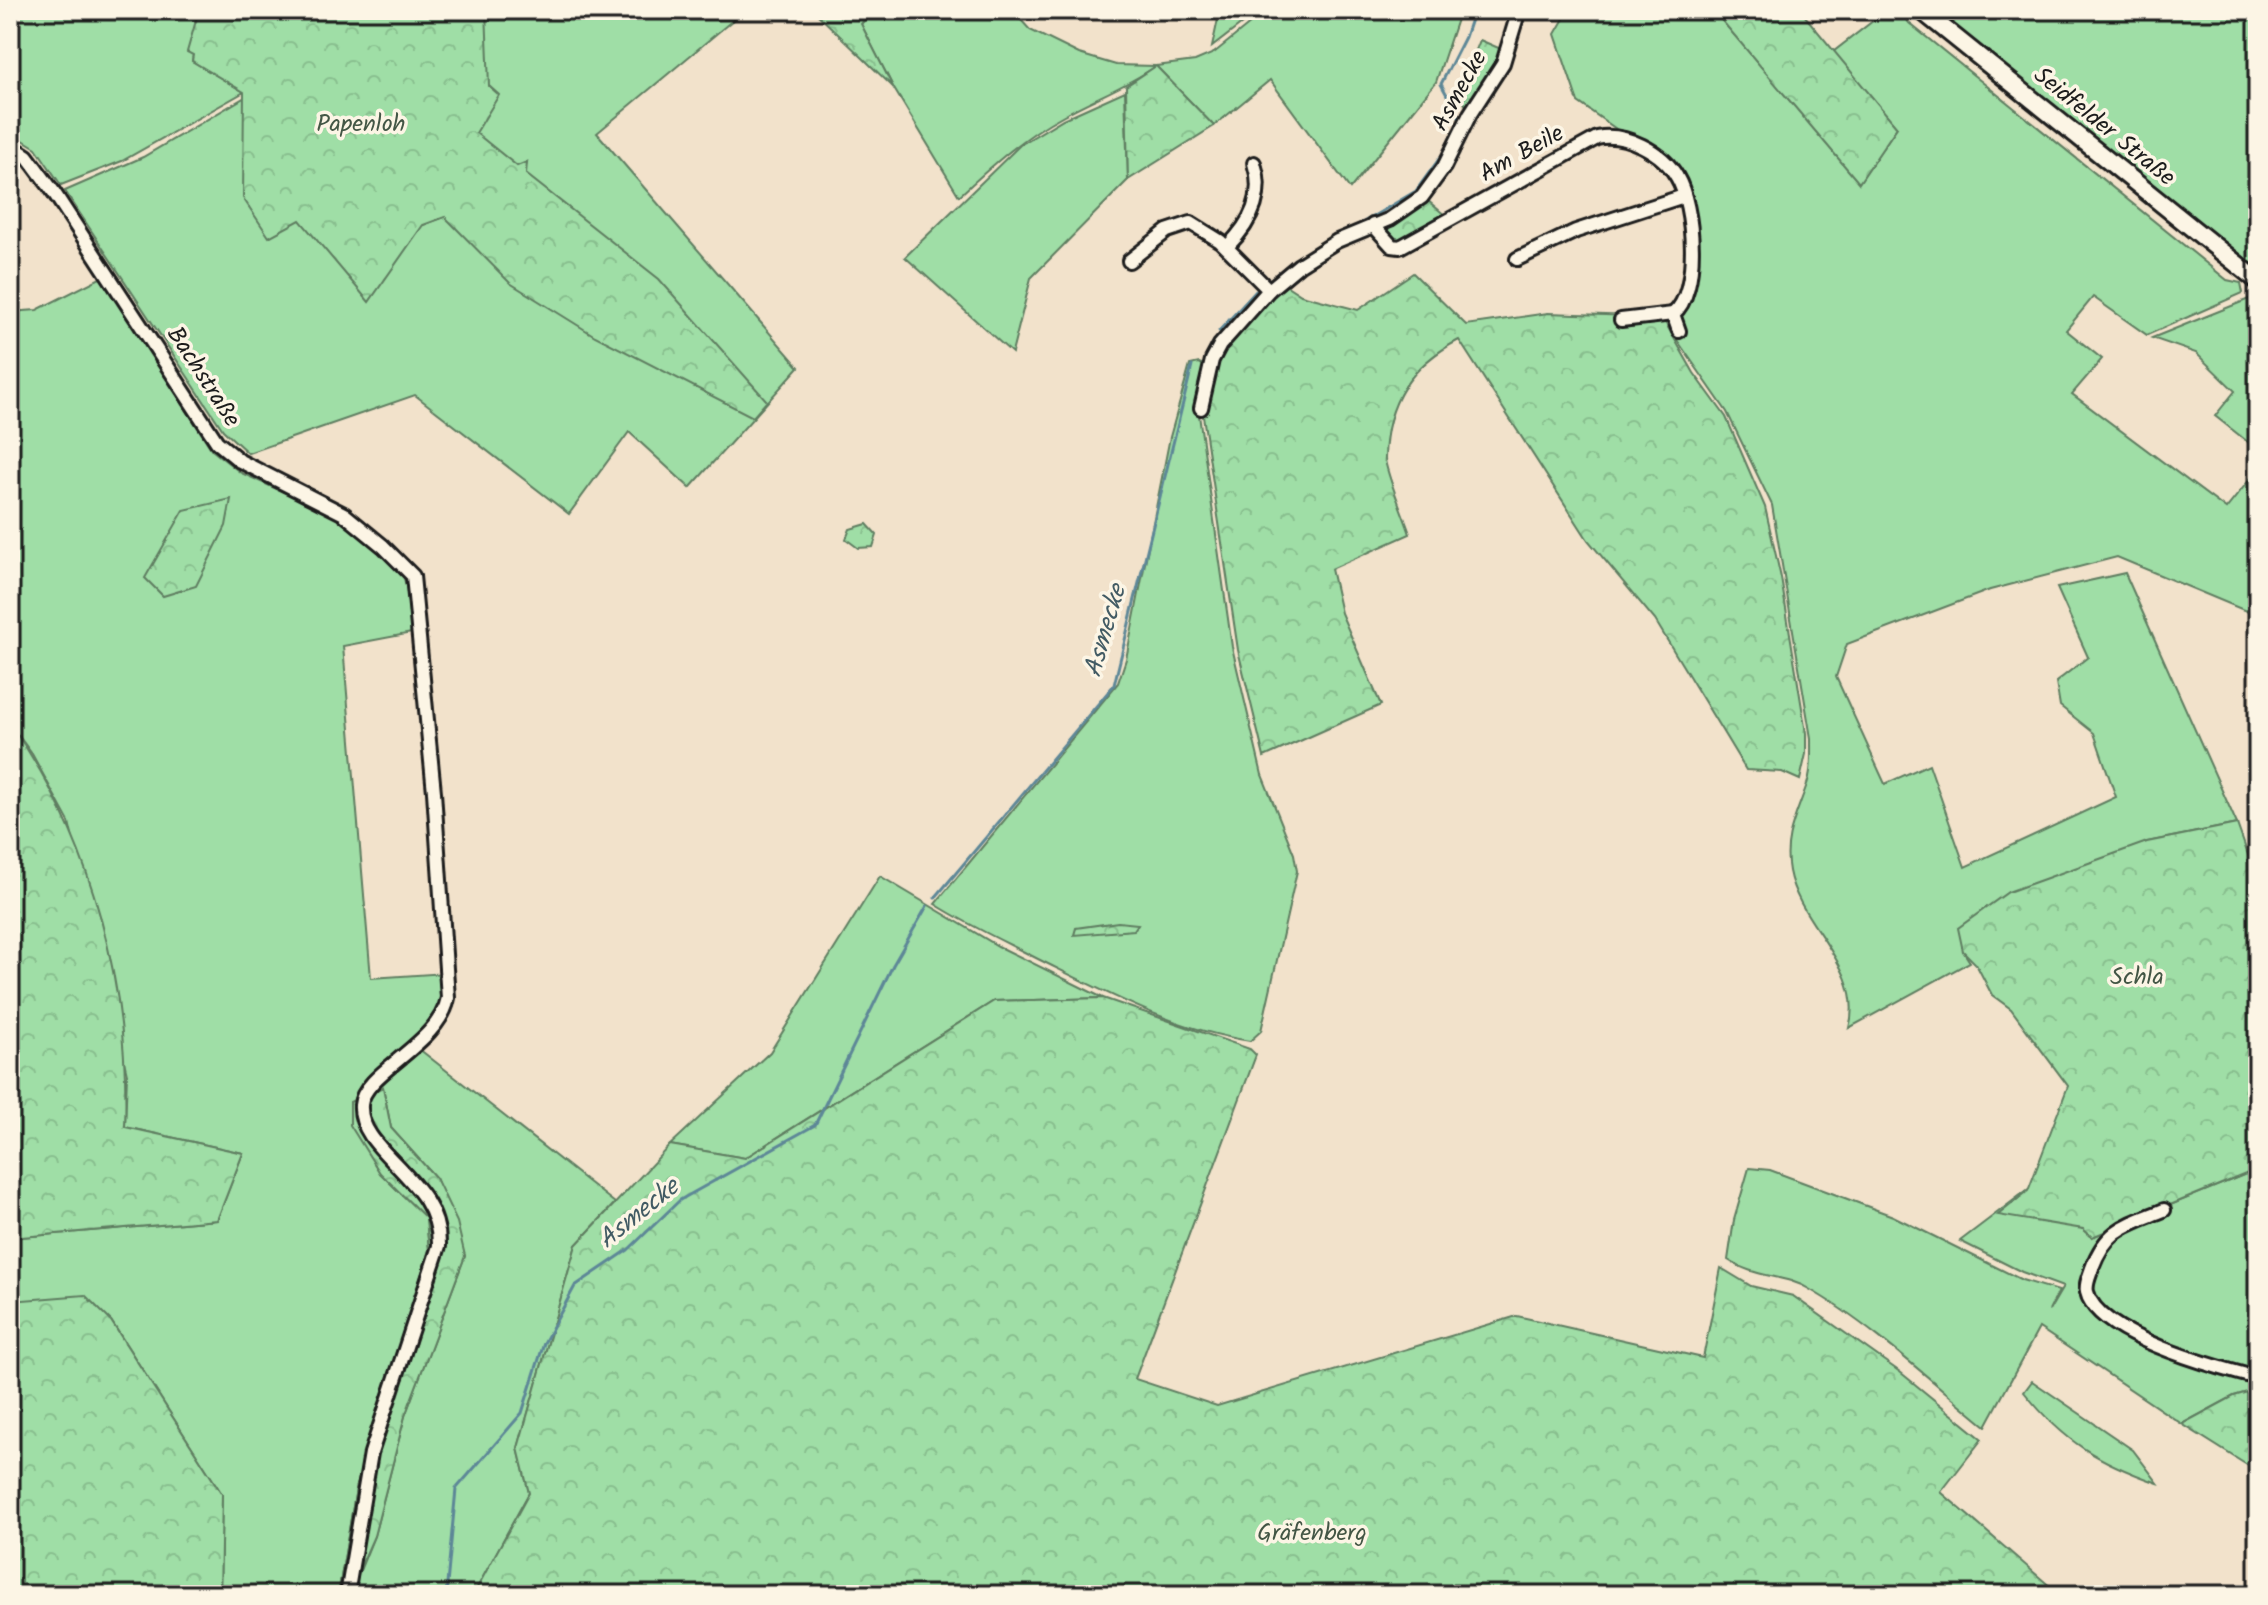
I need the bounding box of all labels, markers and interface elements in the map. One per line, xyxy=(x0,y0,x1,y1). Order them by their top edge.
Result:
street label: Asmecke xyxy=(1422,43,1498,139)
street label: Seidfelder Straße xyxy=(2024,57,2184,197)
park label: Papenloh xyxy=(317,105,405,144)
street label: Am Beile xyxy=(1472,115,1572,193)
street label: Bachstraße xyxy=(156,319,250,435)
water label: Asmecke xyxy=(1073,577,1140,682)
park label: Schla xyxy=(2110,958,2164,997)
water label: Asmecke xyxy=(589,1166,691,1260)
park label: Gräfenberg xyxy=(1257,1514,1367,1553)

